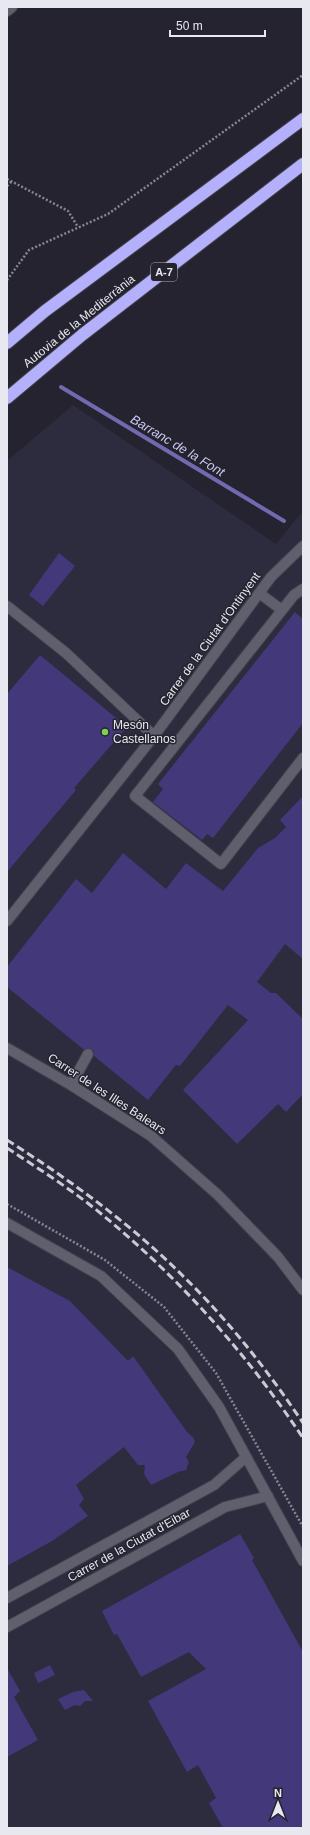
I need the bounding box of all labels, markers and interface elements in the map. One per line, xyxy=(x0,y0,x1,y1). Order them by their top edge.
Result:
scale bar xyxy=(170,12,265,38)
text: 50 m xyxy=(176,19,203,33)
road number: A-7 xyxy=(151,263,177,281)
street label: Autovia de la Mediterrània xyxy=(20,271,138,370)
water label: Barranc de la Font xyxy=(128,411,229,480)
street label: Carrer de la Ciutat d'Ontinyent xyxy=(157,569,264,709)
place label: Mesón Castellanos xyxy=(113,718,176,746)
marker: Mesón Castellanos xyxy=(100,727,110,737)
street label: Carrer de les Illes Balears xyxy=(45,1051,169,1137)
street label: Carrer de la Ciutat d'Eibar xyxy=(65,1505,193,1585)
north arrow xyxy=(258,1783,298,1823)
text: N xyxy=(274,1787,282,1799)

